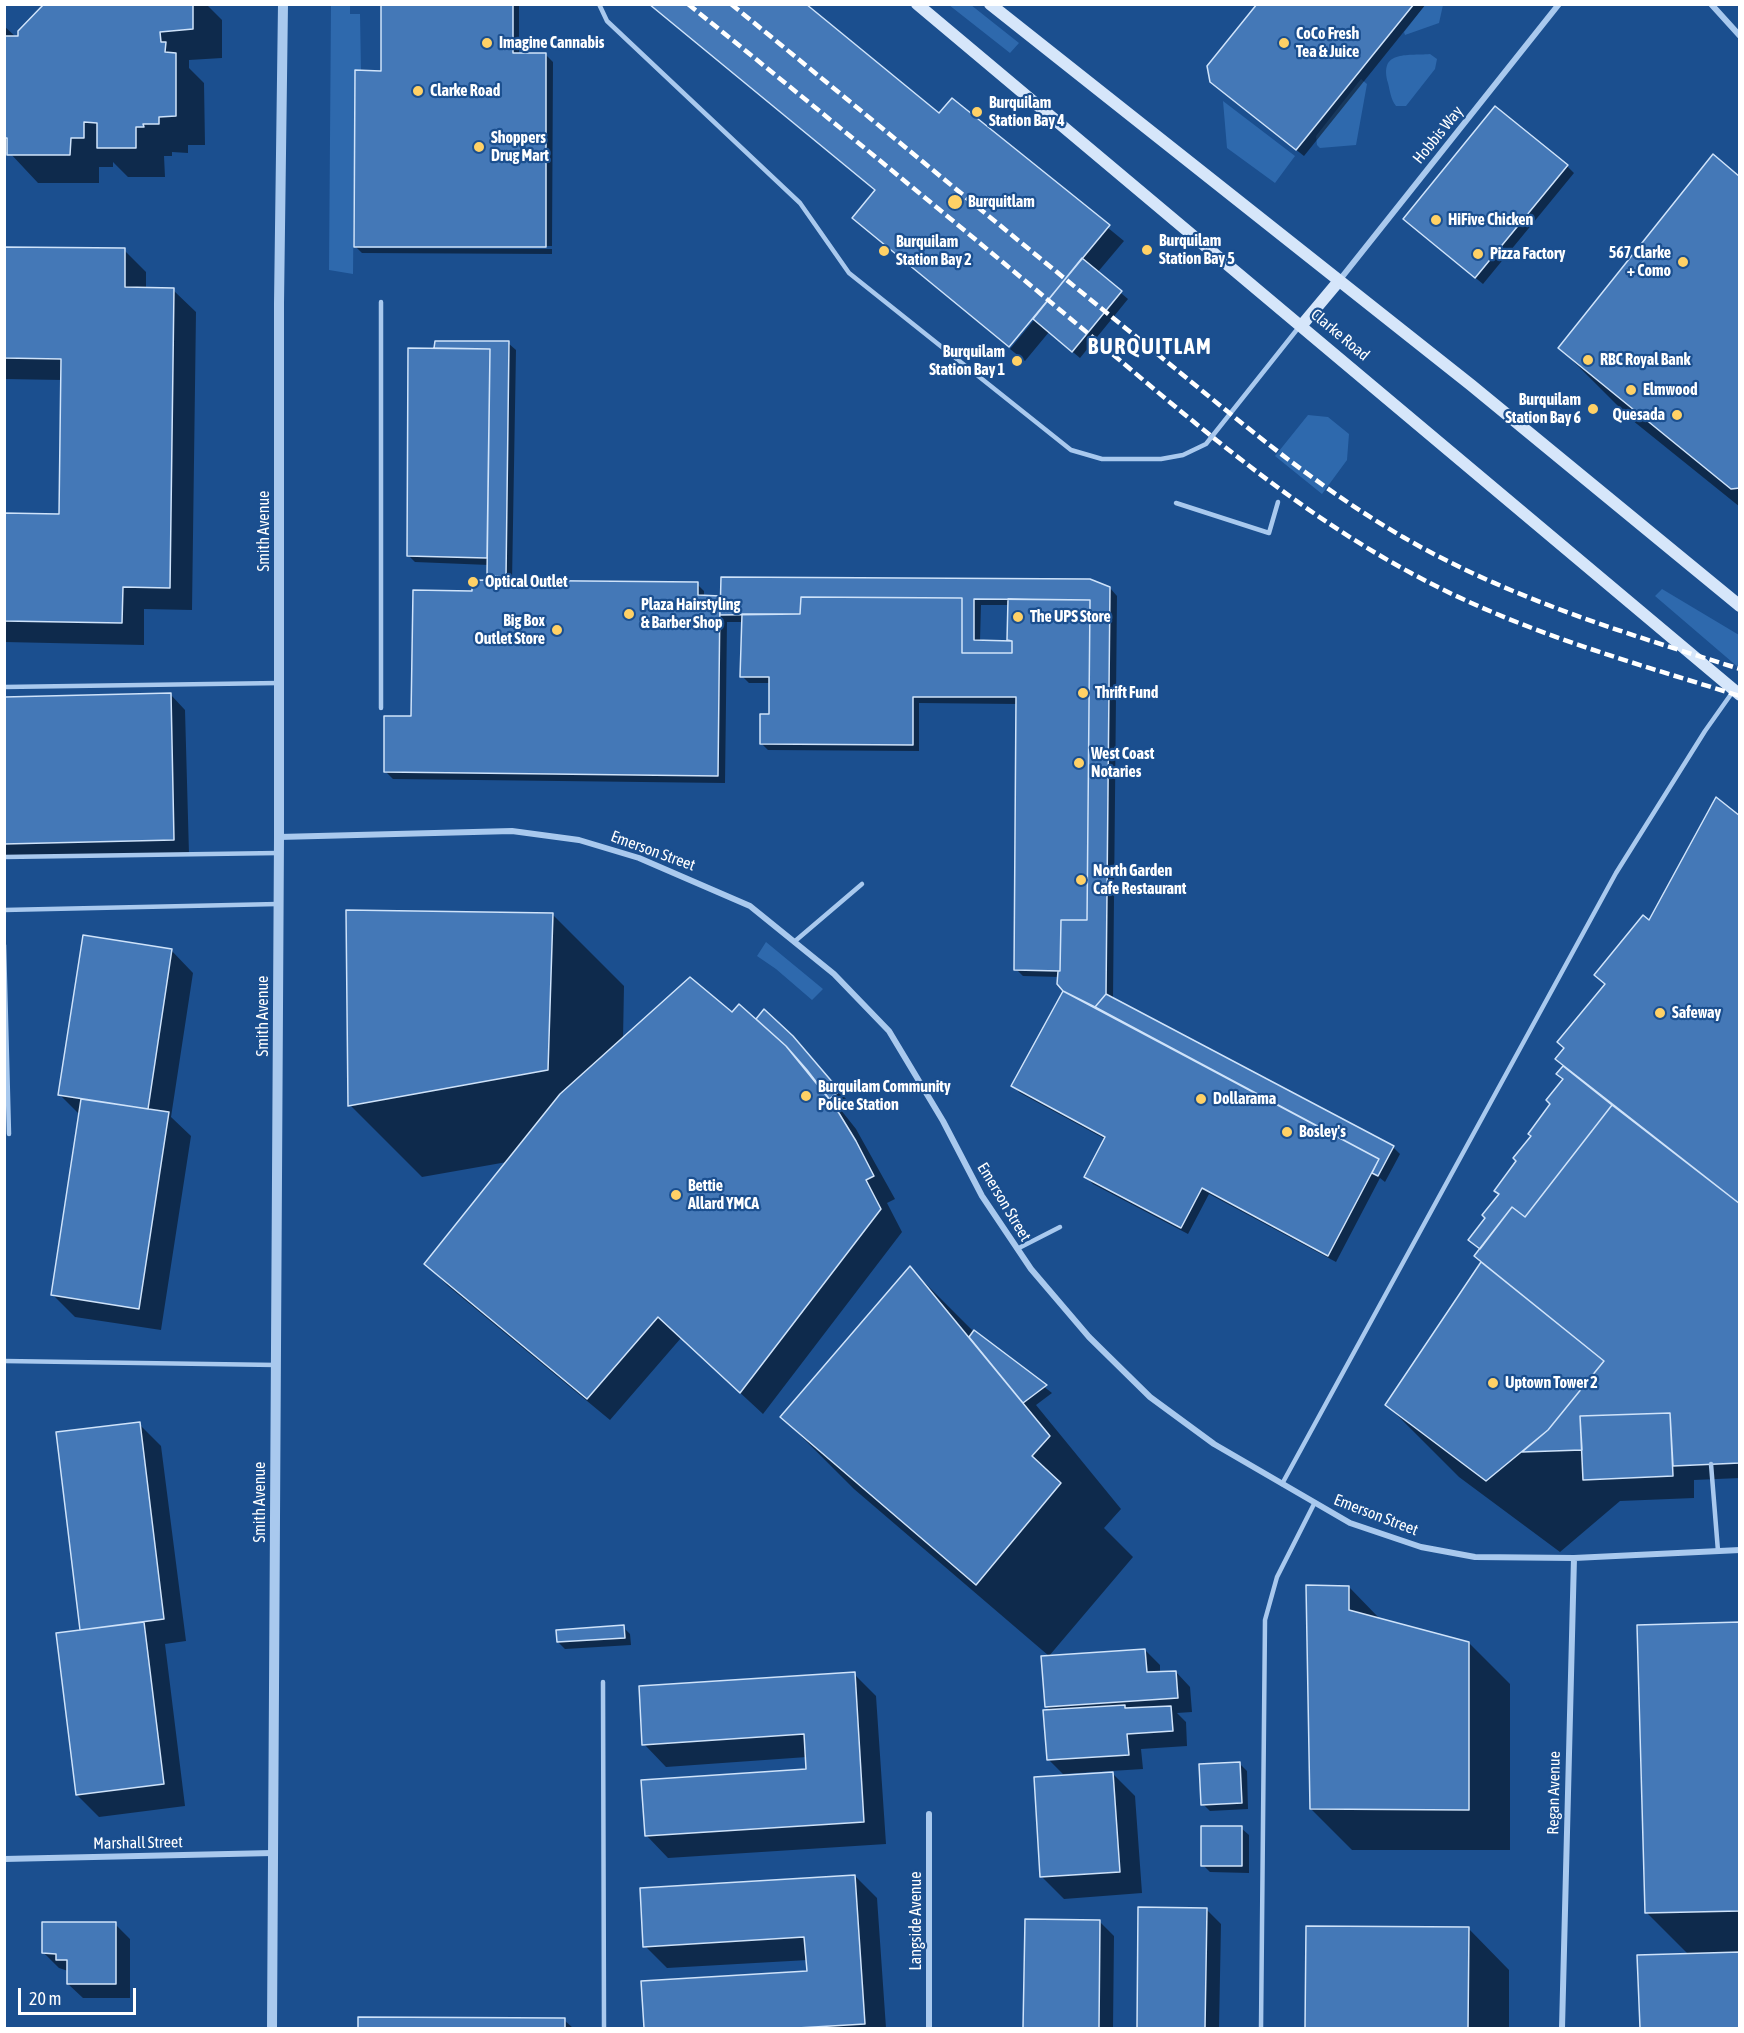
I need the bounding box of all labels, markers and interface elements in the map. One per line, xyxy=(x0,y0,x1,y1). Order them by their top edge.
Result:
place label: CoCo Fresh Tea & Juice xyxy=(1296,24,1359,62)
place label: Imagine Cannabis xyxy=(499,33,604,53)
marker: Imagine Cannabis xyxy=(480,36,494,50)
marker: CoCo Fresh Tea & Juice xyxy=(1277,36,1291,50)
place label: Clarke Road xyxy=(430,81,500,101)
marker: Clarke Road xyxy=(411,84,425,98)
place label: Burquilam Station Bay 4 xyxy=(989,93,1065,131)
street label: Hobbis Way xyxy=(1409,102,1467,168)
marker: Burquilam Station Bay 4 xyxy=(970,105,984,119)
place label: Shoppers Drug Mart xyxy=(491,128,549,166)
marker: Shoppers Drug Mart xyxy=(472,140,486,154)
place label: Burquitlam xyxy=(968,192,1035,212)
marker: Burquitlam xyxy=(946,193,964,211)
place label: HiFive Chicken xyxy=(1448,210,1533,230)
marker: HiFive Chicken xyxy=(1429,213,1443,227)
place label: Burquilam Station Bay 5 xyxy=(1159,231,1235,269)
place label: Burquilam Station Bay 2 xyxy=(896,232,972,270)
marker: Burquilam Station Bay 5 xyxy=(1140,243,1154,257)
place label: 567 Clarke + Como xyxy=(1609,243,1671,281)
marker: Burquilam Station Bay 2 xyxy=(877,244,891,258)
place label: Pizza Factory xyxy=(1490,244,1565,264)
marker: Pizza Factory xyxy=(1471,247,1485,261)
marker: 567 Clarke + Como xyxy=(1676,255,1690,269)
street label: Clarke Road xyxy=(1307,305,1373,365)
district label: BURQUITLAM xyxy=(1088,334,1212,360)
place label: Burquilam Station Bay 1 xyxy=(929,342,1005,380)
place label: RBC Royal Bank xyxy=(1600,350,1690,370)
marker: RBC Royal Bank xyxy=(1581,353,1595,367)
marker: Burquilam Station Bay 1 xyxy=(1010,354,1024,368)
place label: Elmwood xyxy=(1643,380,1698,400)
marker: Elmwood xyxy=(1624,383,1638,397)
place label: Burquilam Station Bay 6 xyxy=(1505,390,1581,428)
marker: Burquilam Station Bay 6 xyxy=(1586,402,1600,416)
place label: Quesada xyxy=(1613,405,1665,425)
marker: Quesada xyxy=(1670,408,1684,422)
street label: Smith Avenue xyxy=(254,491,274,571)
place label: Optical Outlet xyxy=(485,572,568,592)
marker: Optical Outlet xyxy=(466,575,480,589)
place label: Plaza Hairstyling & Barber Shop xyxy=(641,595,740,633)
marker: Plaza Hairstyling & Barber Shop xyxy=(622,607,636,621)
place label: The UPS Store xyxy=(1030,607,1111,627)
marker: The UPS Store xyxy=(1011,610,1025,624)
place label: Big Box Outlet Store xyxy=(475,611,545,649)
marker: Big Box Outlet Store xyxy=(550,623,564,637)
place label: Thrift Fund xyxy=(1095,683,1158,703)
marker: Thrift Fund xyxy=(1076,686,1090,700)
place label: West Coast Notaries xyxy=(1091,744,1154,782)
marker: West Coast Notaries xyxy=(1072,756,1086,770)
street label: Emerson Street xyxy=(608,827,698,875)
place label: North Garden Cafe Restaurant xyxy=(1093,861,1186,899)
marker: North Garden Cafe Restaurant xyxy=(1074,873,1088,887)
street label: Smith Avenue xyxy=(253,976,273,1056)
place label: Safeway xyxy=(1672,1003,1721,1023)
marker: Safeway xyxy=(1653,1006,1667,1020)
place label: Burquilam Community Police Station xyxy=(818,1077,951,1115)
marker: Burquilam Community Police Station xyxy=(799,1089,813,1103)
place label: Dollarama xyxy=(1213,1089,1276,1109)
marker: Dollarama xyxy=(1194,1092,1208,1106)
place label: Bosley's xyxy=(1299,1122,1346,1142)
marker: Bosley's xyxy=(1280,1125,1294,1139)
street label: Emerson Street xyxy=(973,1159,1035,1245)
place label: Bettie Allard YMCA xyxy=(688,1176,759,1214)
marker: Bettie Allard YMCA xyxy=(669,1188,683,1202)
place label: Uptown Tower 2 xyxy=(1505,1373,1598,1393)
marker: Uptown Tower 2 xyxy=(1486,1376,1500,1390)
street label: Smith Avenue xyxy=(250,1462,270,1542)
street label: Emerson Street xyxy=(1331,1490,1421,1540)
street label: Regan Avenue xyxy=(1544,1751,1564,1835)
street label: Marshall Street xyxy=(93,1833,183,1853)
street label: Langside Avenue xyxy=(906,1872,926,1970)
scale bar xyxy=(21,1976,140,2014)
text: 20 m xyxy=(29,1988,61,2009)

